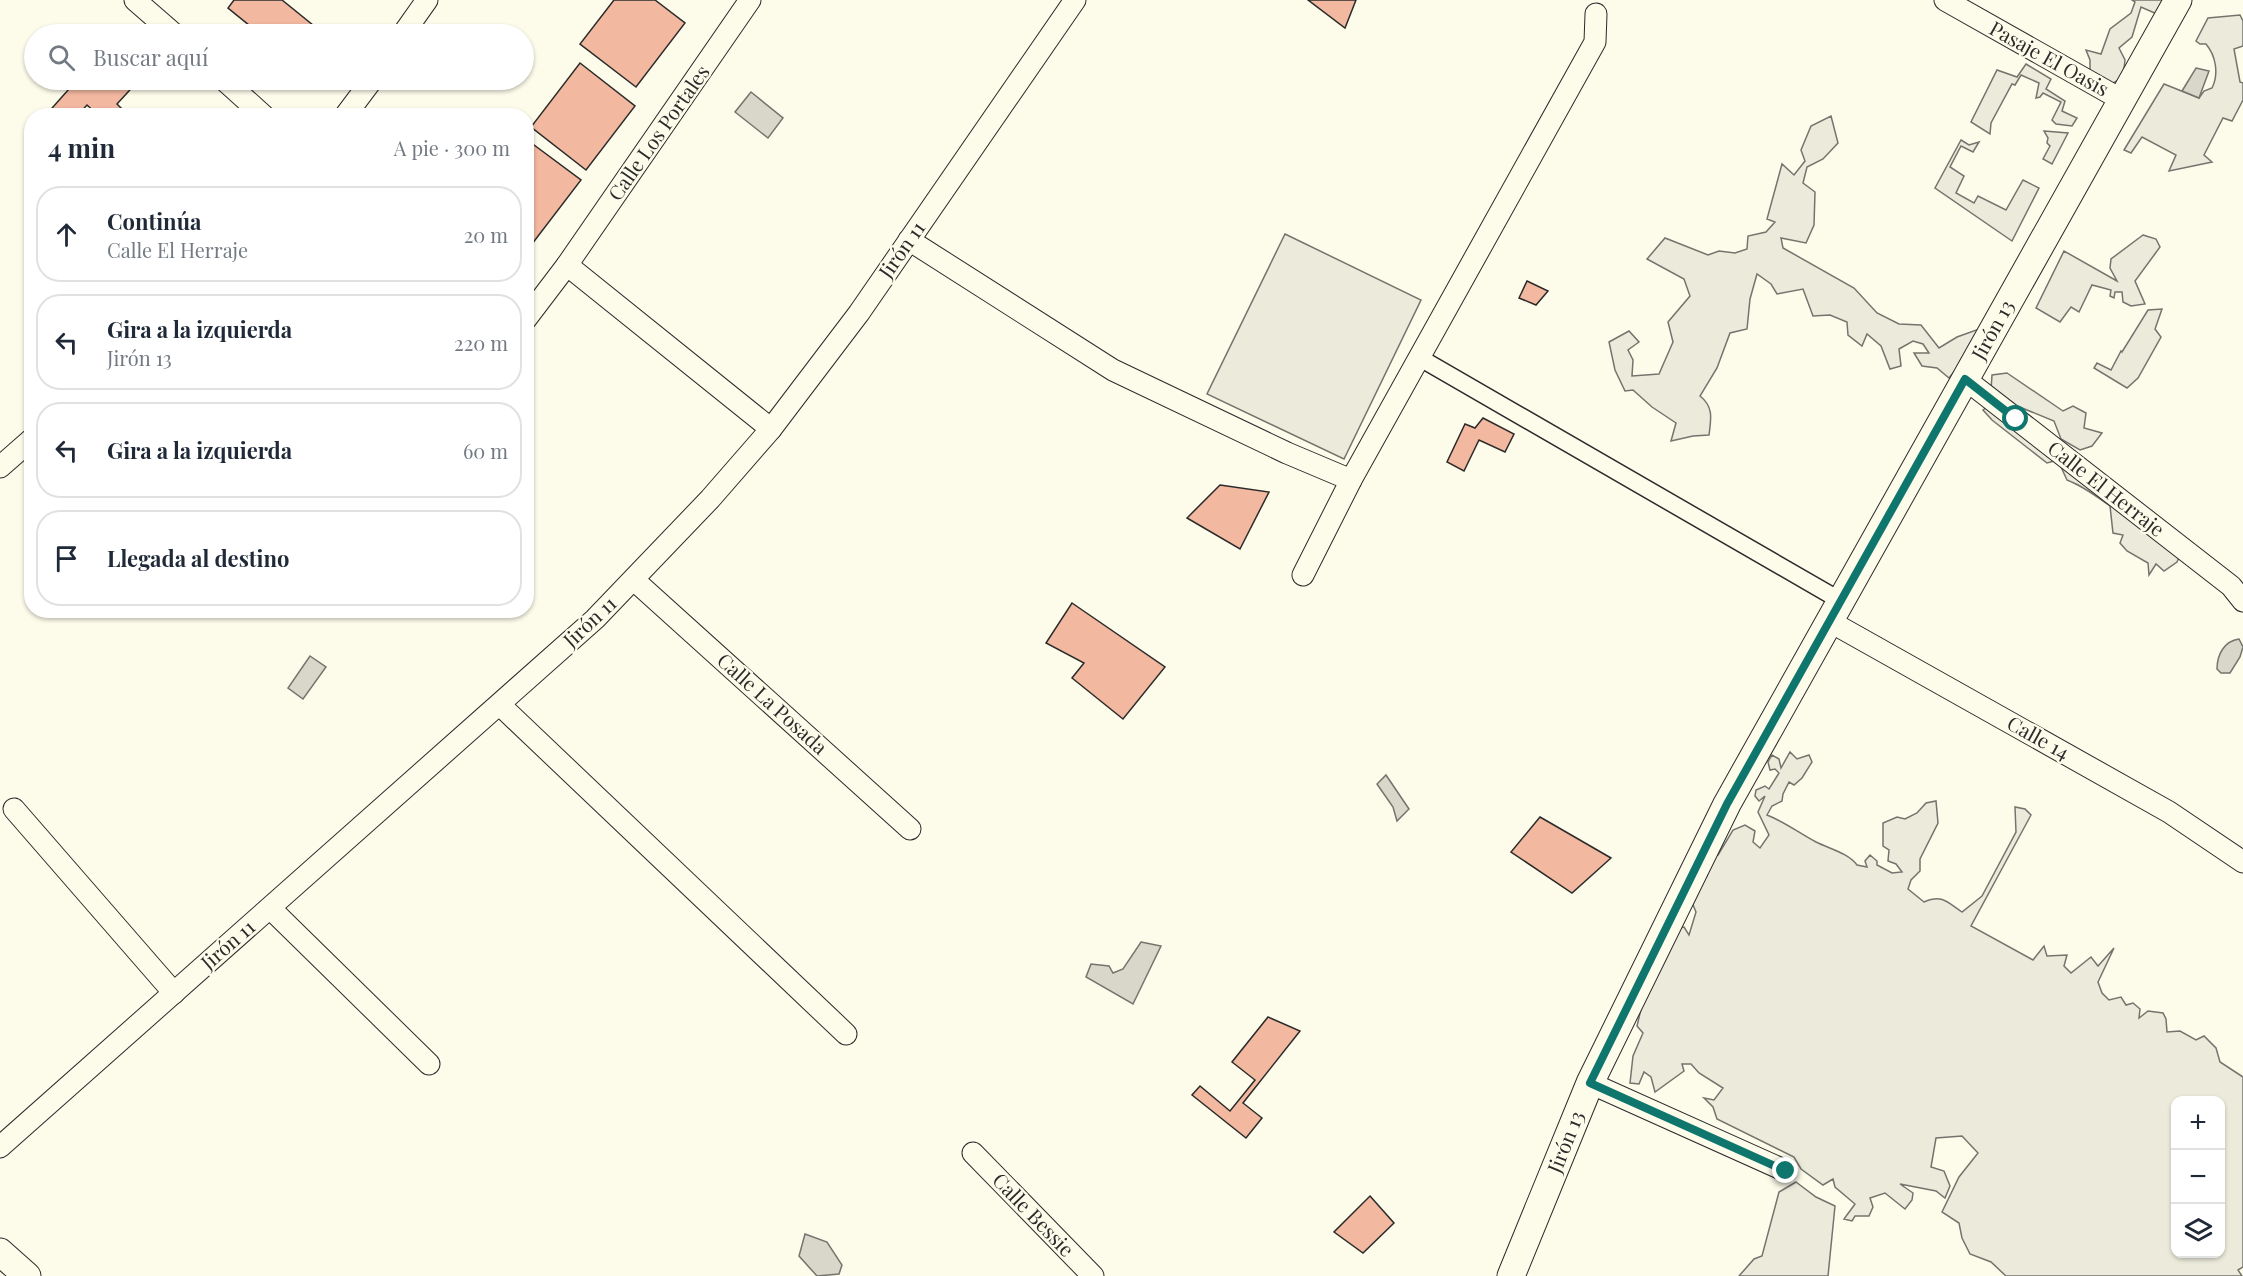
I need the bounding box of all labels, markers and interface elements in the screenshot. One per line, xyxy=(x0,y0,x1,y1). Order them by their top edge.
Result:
street label: Pasaje El Oasis xyxy=(1985,14,2114,102)
search box xyxy=(24,24,534,90)
icon: search xyxy=(45,41,78,74)
text: Buscar aquí xyxy=(93,42,208,72)
street label: Calle Los Portales xyxy=(601,59,715,205)
text: 4 min xyxy=(48,130,115,165)
text: A pie · 300 m xyxy=(394,134,510,161)
text: Continúa xyxy=(107,206,201,236)
street label: Jirón 11 xyxy=(871,215,930,284)
icon: ahead xyxy=(50,218,83,251)
text: 20 m xyxy=(464,221,508,248)
text: Calle El Herraje xyxy=(107,236,248,263)
street label: Jirón 13 xyxy=(1964,294,2019,365)
text: Gira a la izquierda xyxy=(107,314,292,344)
icon: left xyxy=(50,326,83,359)
text: 220 m xyxy=(454,329,508,356)
text: Jirón 13 xyxy=(107,344,172,371)
route start xyxy=(2002,405,2028,431)
icon: left xyxy=(50,434,83,467)
street label: Calle El Herraje xyxy=(2043,434,2171,542)
text: Gira a la izquierda xyxy=(107,435,292,465)
text: 60 m xyxy=(463,437,508,464)
icon: arrive xyxy=(50,542,83,575)
text: Llegada al destino xyxy=(107,543,289,573)
street label: Jirón 11 xyxy=(556,589,621,653)
street label: Calle La Posada xyxy=(712,646,834,760)
street label: Calle 14 xyxy=(2003,709,2075,765)
street label: Jirón 11 xyxy=(193,913,260,976)
map controls xyxy=(2171,1096,2225,1258)
button: + xyxy=(2171,1096,2225,1150)
street label: Jirón 13 xyxy=(1540,1106,1589,1177)
button: − xyxy=(2171,1150,2225,1204)
route end xyxy=(1772,1157,1798,1183)
street label: Calle Bessie xyxy=(987,1166,1081,1262)
button: layers xyxy=(2171,1204,2225,1258)

